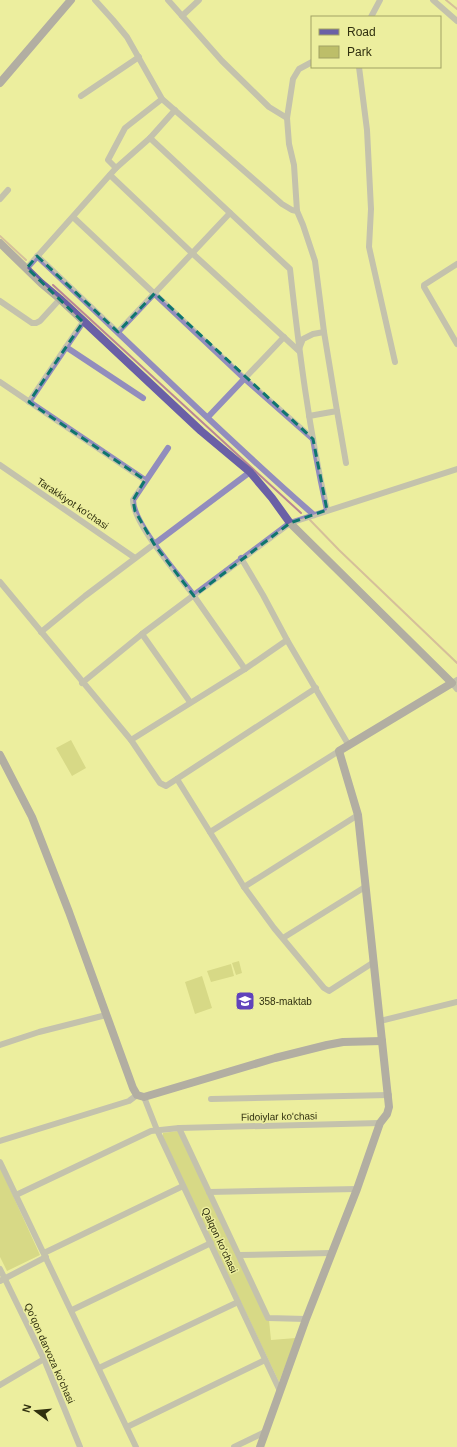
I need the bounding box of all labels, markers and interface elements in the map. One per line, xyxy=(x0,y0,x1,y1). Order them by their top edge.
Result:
legend xyxy=(311,16,441,68)
text: Road xyxy=(347,25,376,39)
text: Park xyxy=(347,45,373,59)
street label: Tarakkiyot ko'chasi xyxy=(35,475,110,531)
school or university icon: 358-maktab xyxy=(234,990,256,1012)
place label: 358-maktab xyxy=(259,996,312,1007)
street label: Fidoiylar ko'chasi xyxy=(241,1110,317,1123)
street label: Qalqon ko'chasi xyxy=(200,1206,240,1275)
street label: Qo'qon darvoza ko'chasi xyxy=(22,1301,77,1405)
north arrow xyxy=(16,1391,56,1431)
text: N xyxy=(20,1403,33,1414)

